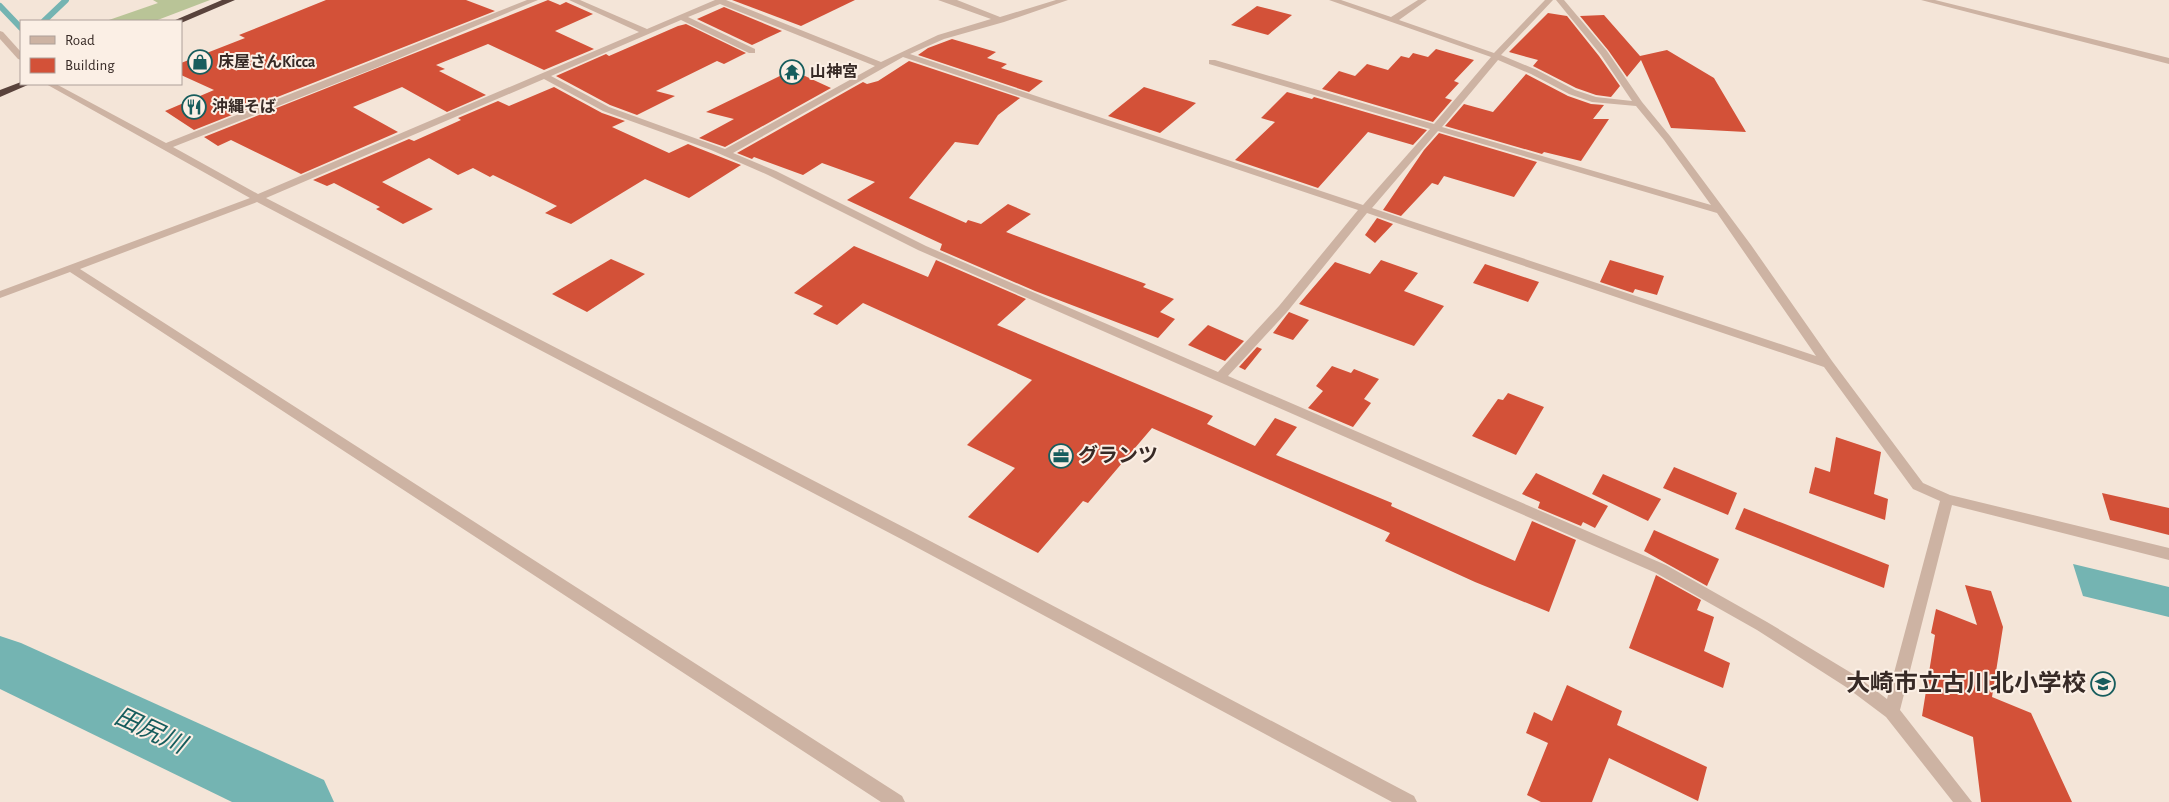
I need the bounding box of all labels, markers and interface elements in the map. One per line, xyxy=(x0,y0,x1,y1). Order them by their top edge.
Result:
legend xyxy=(20,20,182,85)
text: Road xyxy=(65,33,95,48)
shop icon: 床屋さんKicca xyxy=(187,49,213,75)
place label: 床屋さんKicca xyxy=(218,53,316,70)
text: Building xyxy=(65,58,115,73)
temple icon: 山神宮 xyxy=(779,59,805,85)
place label: 山神宮 xyxy=(810,62,858,80)
restaurant icon: 沖縄そば xyxy=(181,94,207,120)
place label: 沖縄そば xyxy=(212,97,276,115)
office icon: グランツ xyxy=(1048,443,1074,469)
place label: グランツ xyxy=(1078,444,1158,466)
place label: 大崎市立古川北小学校 xyxy=(1846,670,2086,696)
school or university icon: 大崎市立古川北小学校 xyxy=(2090,671,2116,697)
water label: 田尻川 xyxy=(111,704,192,759)

